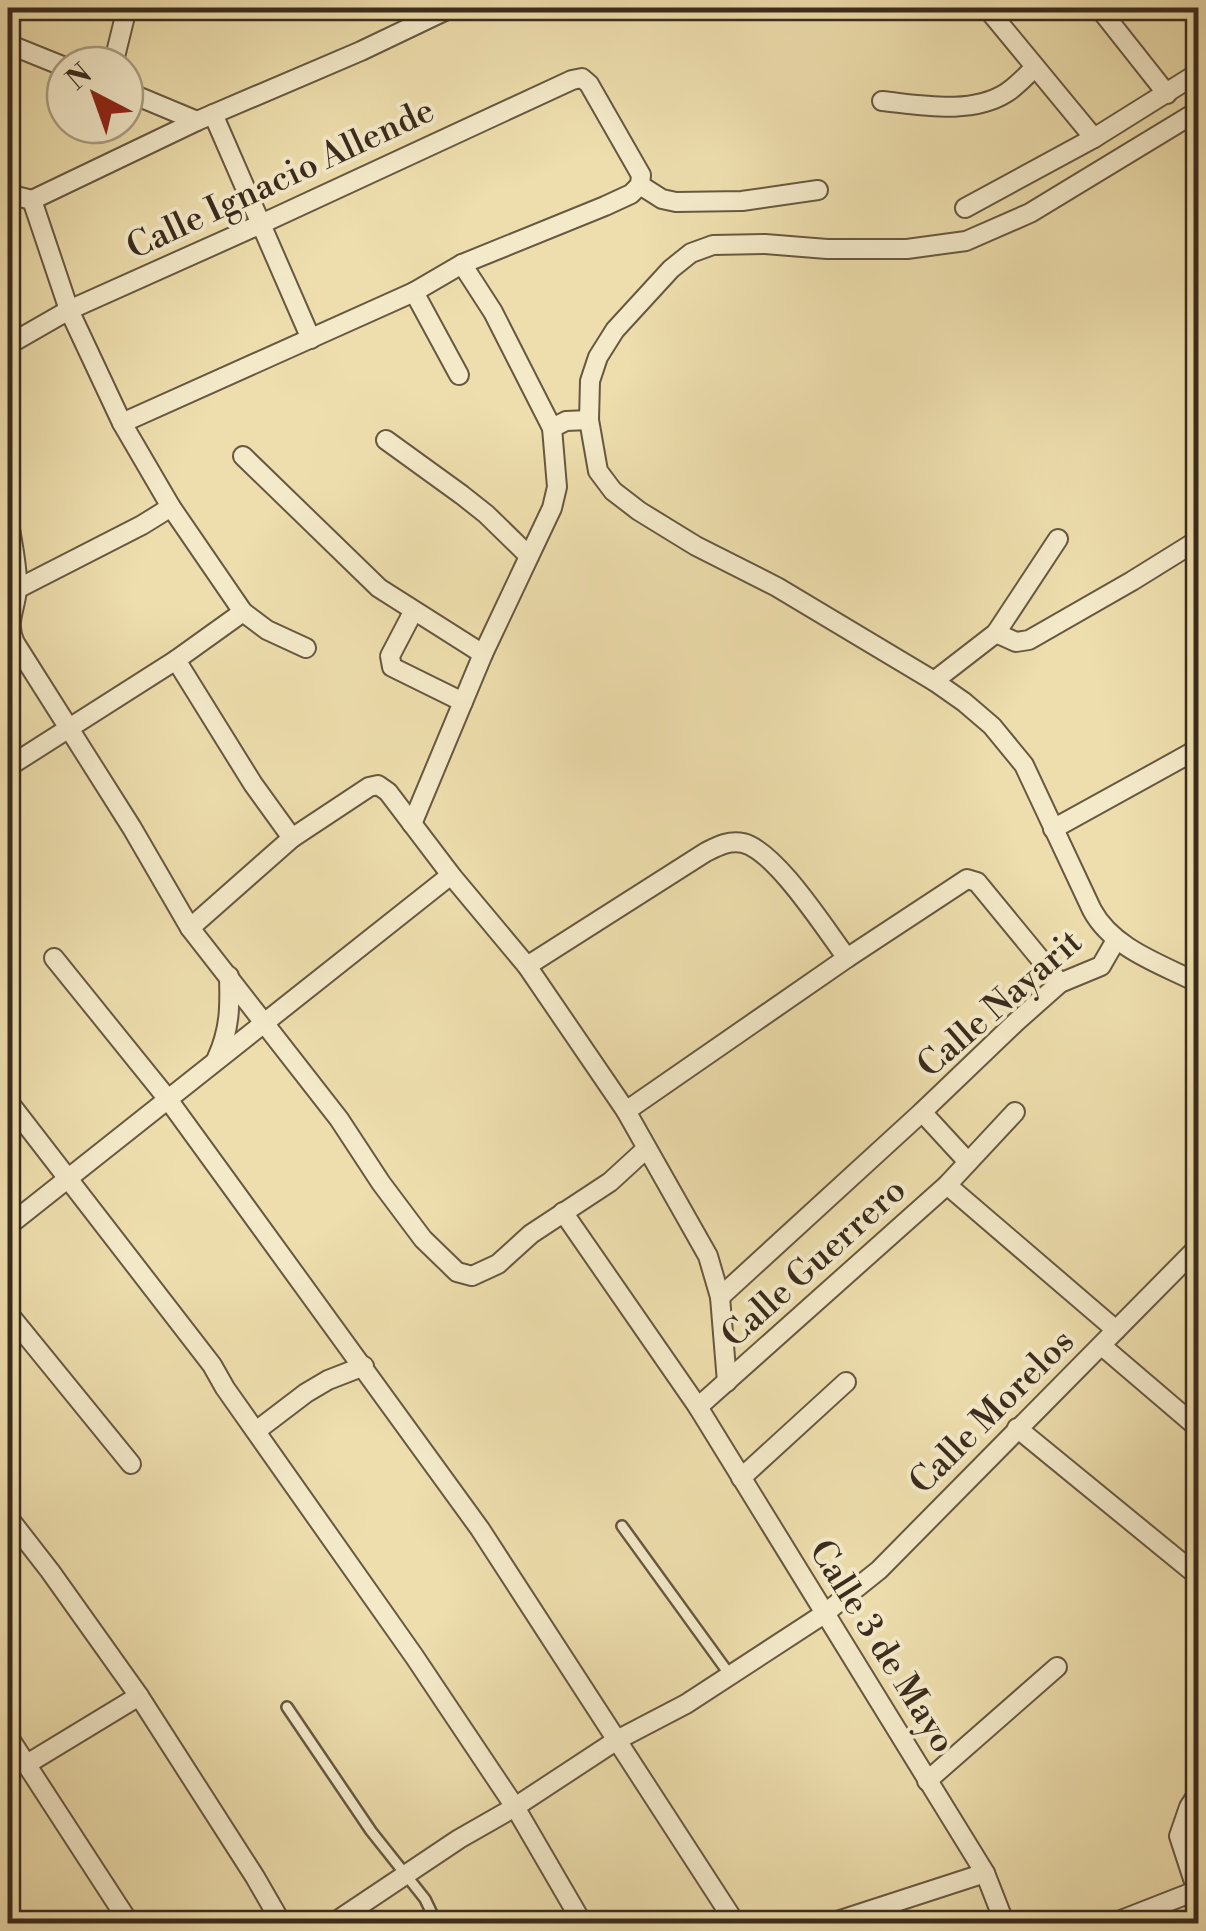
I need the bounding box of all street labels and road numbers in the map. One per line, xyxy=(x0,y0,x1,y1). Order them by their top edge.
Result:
street label: Calle Ignacio Allende xyxy=(120,89,441,269)
street label: Calle Nayarit xyxy=(909,921,1091,1087)
street label: Calle Guerrero xyxy=(713,1169,915,1357)
street label: Calle Morelos xyxy=(901,1321,1084,1504)
street label: Calle 3 de Mayo xyxy=(799,1532,964,1761)

